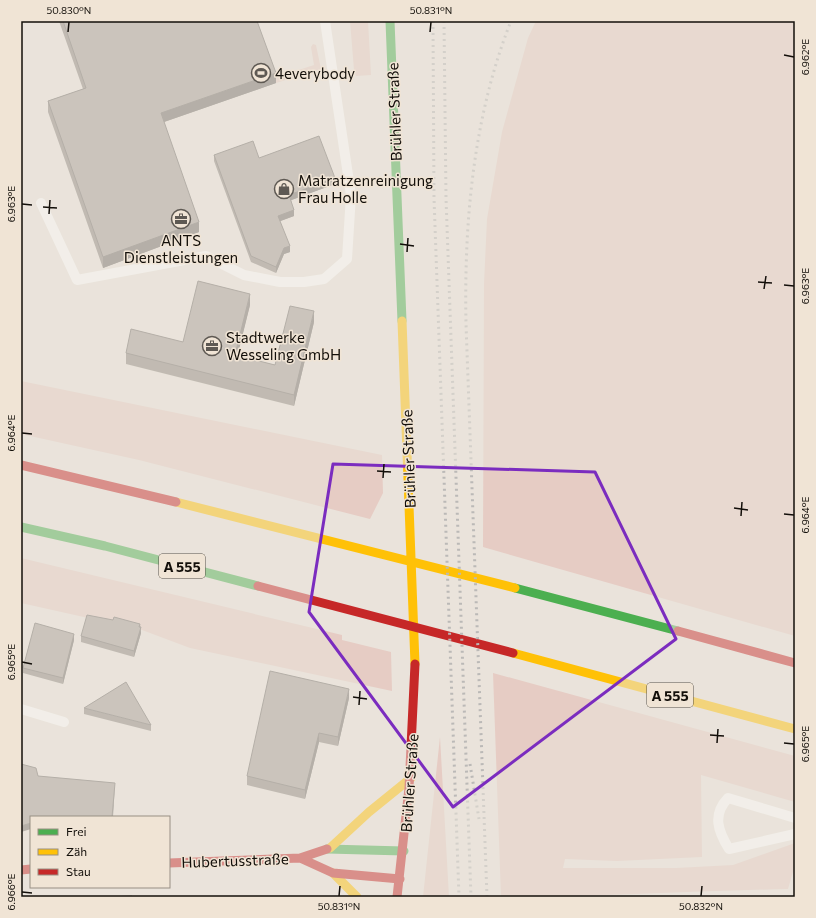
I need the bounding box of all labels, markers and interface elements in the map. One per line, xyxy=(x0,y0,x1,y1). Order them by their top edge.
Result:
text: 50.830°N xyxy=(47,4,91,16)
text: 50.831°N xyxy=(410,4,452,16)
text: 6.962°E xyxy=(799,39,811,75)
sports icon: 4everybody xyxy=(250,62,272,84)
street label: Brühler Straße xyxy=(383,62,405,162)
place label: 4everybody xyxy=(275,64,355,82)
place label: Matratzenreinigung Frau Holle xyxy=(298,171,433,206)
shop icon: Matratzenreinigung Frau Holle xyxy=(273,178,295,200)
text: 6.963°E xyxy=(5,186,17,222)
office icon: ANTS Dienstleistungen xyxy=(170,208,192,230)
place label: ANTS Dienstleistungen xyxy=(124,231,238,266)
text: 6.963°E xyxy=(799,268,811,304)
place label: Stadtwerke Wesseling GmbH xyxy=(226,328,341,363)
office icon: Stadtwerke Wesseling GmbH xyxy=(201,335,223,357)
street label: Brühler Straße xyxy=(397,409,419,509)
text: 6.964°E xyxy=(5,415,17,451)
text: 6.964°E xyxy=(799,497,811,533)
road number: A 555 xyxy=(159,554,205,578)
text: 6.965°E xyxy=(5,644,17,680)
road number: A 555 xyxy=(647,683,693,707)
text: 6.965°E xyxy=(799,726,811,762)
street label: Brühler Straße xyxy=(397,733,421,833)
legend xyxy=(30,816,170,888)
text: Frei xyxy=(66,824,87,838)
text: Zäh xyxy=(66,844,87,858)
street label: Hubertusstraße xyxy=(181,849,289,871)
text: Stau xyxy=(66,864,91,878)
text: 6.966°E xyxy=(5,873,17,910)
text: 50.831°N xyxy=(318,900,360,912)
text: 50.832°N xyxy=(679,900,723,912)

